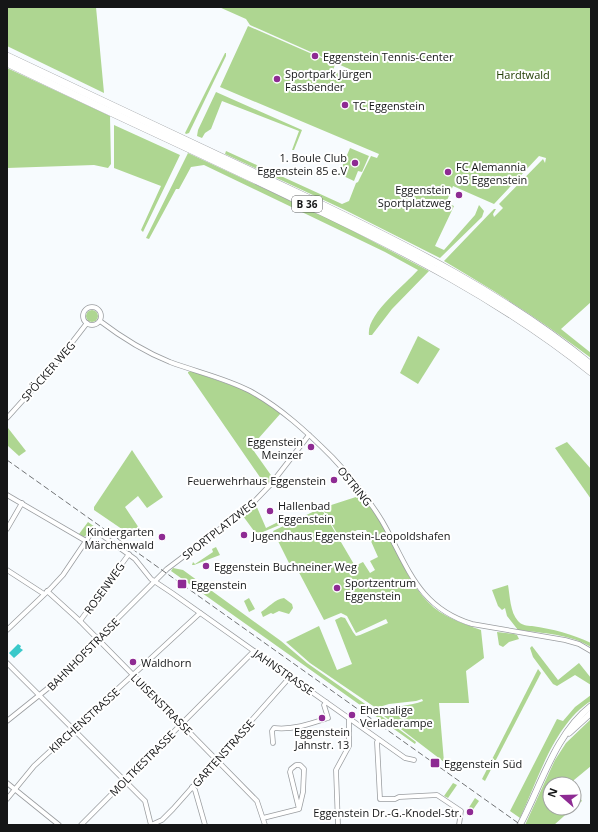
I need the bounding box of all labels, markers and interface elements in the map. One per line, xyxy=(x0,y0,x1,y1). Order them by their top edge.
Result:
place label: Eggenstein Tennis-Center xyxy=(323,49,454,64)
marker: Eggenstein Tennis-Center xyxy=(310,51,320,61)
place label: Sportpark Jürgen Fassbender xyxy=(285,66,372,94)
park label: Hardtwald xyxy=(496,67,550,82)
marker: Sportpark Jürgen Fassbender xyxy=(272,74,282,84)
place label: TC Eggenstein xyxy=(353,98,425,113)
marker: TC Eggenstein xyxy=(340,100,350,110)
place label: 1. Boule Club Eggenstein 85 e.V xyxy=(257,150,347,178)
marker: 1. Boule Club Eggenstein 85 e.V xyxy=(350,158,360,168)
place label: FC Alemannia 05 Eggenstein xyxy=(456,159,527,187)
marker: FC Alemannia 05 Eggenstein xyxy=(443,167,453,177)
place label: Eggenstein Sportplatzweg xyxy=(378,182,451,210)
marker: Eggenstein Sportplatzweg xyxy=(454,190,464,200)
road number: B 36 xyxy=(292,196,322,212)
street label: SPÖCKER WEG xyxy=(18,338,78,404)
place label: Eggenstein Meinzer xyxy=(247,434,304,462)
marker: Eggenstein Meinzer xyxy=(306,442,316,452)
street label: OSTRING xyxy=(334,463,376,509)
place label: Feuerwehrhaus Eggenstein xyxy=(187,473,326,488)
marker: Feuerwehrhaus Eggenstein xyxy=(329,475,339,485)
street label: SPORTPLATZWEG xyxy=(179,495,259,563)
place label: Hallenbad Eggenstein xyxy=(278,498,334,526)
marker: Hallenbad Eggenstein xyxy=(265,506,275,516)
place label: Kindergarten Märchenwald xyxy=(84,524,154,552)
place label: Jugendhaus Eggenstein-Leopoldshafen xyxy=(251,528,451,543)
marker: Jugendhaus Eggenstein-Leopoldshafen xyxy=(239,530,249,540)
marker: Kindergarten Märchenwald xyxy=(157,532,167,542)
street label: ROSENWEG xyxy=(80,559,128,617)
place label: Eggenstein Buchneiner Weg xyxy=(214,559,357,574)
marker: Eggenstein Buchneiner Weg xyxy=(201,561,211,571)
place label: Sportzentrum Eggenstein xyxy=(345,575,416,603)
place label: Eggenstein xyxy=(191,577,247,592)
marker: Eggenstein xyxy=(176,578,188,590)
marker: Sportzentrum Eggenstein xyxy=(332,583,342,593)
street label: BAHNHOFSTRASSE xyxy=(43,614,123,694)
street label: JAHNSTRASSE xyxy=(250,645,317,698)
place label: Waldhorn xyxy=(141,655,191,670)
marker: Waldhorn xyxy=(128,657,138,667)
street label: LUISENSTRASSE xyxy=(128,670,196,738)
street label: KIRCHENSTRASSE xyxy=(46,684,122,756)
place label: Ehemalige Verladerampe xyxy=(360,702,433,730)
marker: Ehemalige Verladerampe xyxy=(347,710,357,720)
marker: Eggenstein Jahnstr. 13 xyxy=(317,713,327,723)
street label: GARTENSTRASSE xyxy=(189,716,257,790)
place label: Eggenstein Jahnstr. 13 xyxy=(294,724,350,752)
street label: MOLTKESTRASSE xyxy=(106,727,178,799)
place label: Eggenstein Süd xyxy=(444,756,522,771)
marker: Eggenstein Süd xyxy=(429,757,441,769)
north arrow xyxy=(542,776,582,816)
text: N xyxy=(544,786,561,799)
place label: Eggenstein Dr.-G.-Knodel-Str. xyxy=(313,805,462,820)
marker: Eggenstein Dr.-G.-Knodel-Str. xyxy=(465,807,475,817)

